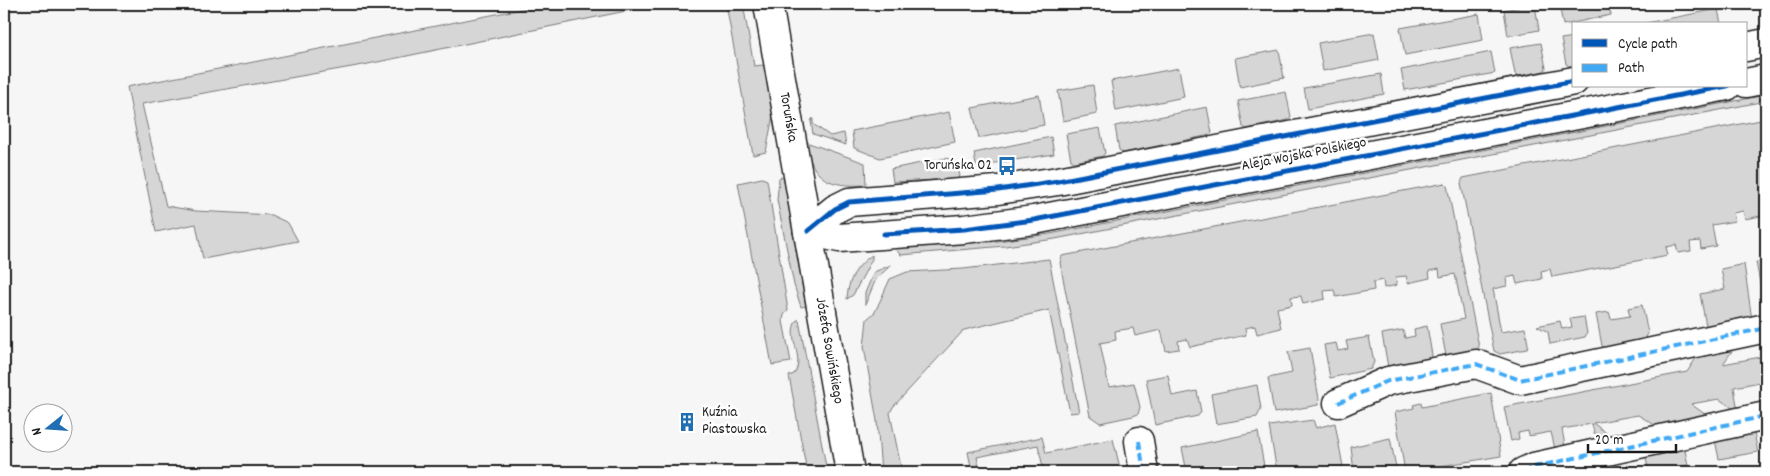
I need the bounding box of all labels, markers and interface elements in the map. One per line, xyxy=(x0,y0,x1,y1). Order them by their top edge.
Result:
legend xyxy=(1572,22,1748,88)
text: Cycle path xyxy=(1618,34,1678,56)
text: Path xyxy=(1618,58,1644,80)
street label: Toruńska xyxy=(773,91,803,145)
street label: Aleja Wojska Polskiego xyxy=(1240,132,1369,178)
place label: Toruńska 02 xyxy=(924,155,992,177)
bus stop icon: Toruńska 02 xyxy=(996,155,1018,177)
street label: Józefa Sowińskiego xyxy=(809,296,849,406)
place label: Kuźnia Piastowska xyxy=(702,402,767,441)
north arrow xyxy=(22,404,72,454)
building icon: Kuźnia Piastowska xyxy=(676,411,698,433)
scale bar xyxy=(1588,421,1675,453)
text: N xyxy=(27,425,48,437)
text: 20 m xyxy=(1595,430,1623,452)

